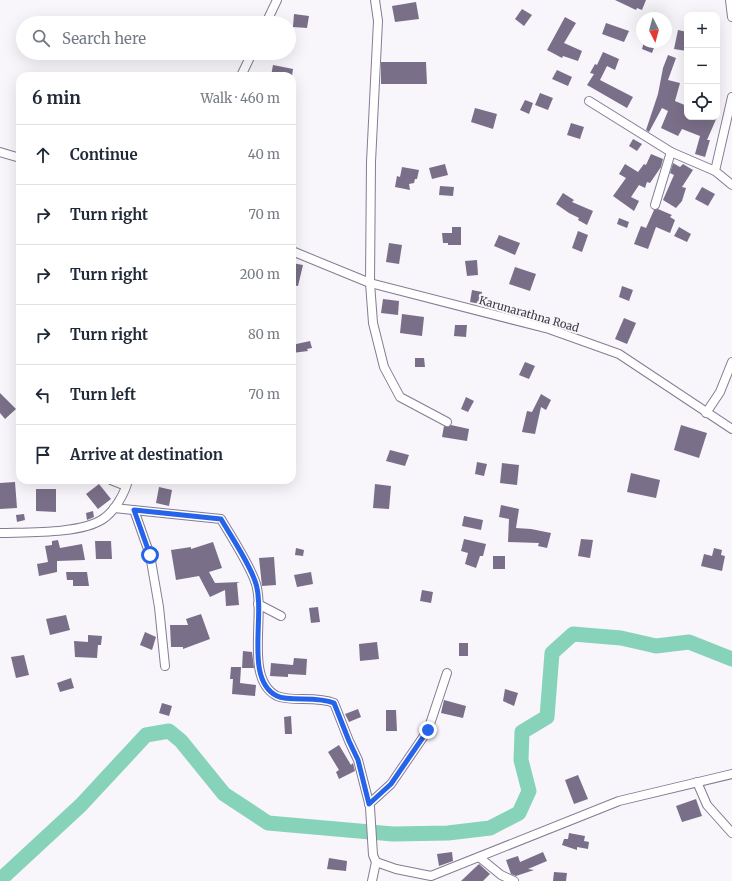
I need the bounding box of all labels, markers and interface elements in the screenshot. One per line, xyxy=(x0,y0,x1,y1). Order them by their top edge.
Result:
north arrow xyxy=(636,12,672,48)
map controls xyxy=(684,12,720,120)
button: + xyxy=(684,12,720,48)
search box xyxy=(16,16,296,60)
icon: search xyxy=(30,27,52,49)
text: Search here xyxy=(62,29,146,48)
button: − xyxy=(684,48,720,84)
button: locate xyxy=(684,84,720,120)
text: 6 min xyxy=(32,87,81,109)
text: Walk · 460 m xyxy=(201,90,280,107)
icon: ahead xyxy=(32,144,54,166)
text: Continue xyxy=(70,145,138,164)
text: 40 m xyxy=(248,146,280,163)
icon: right xyxy=(32,204,54,226)
text: Turn right xyxy=(70,205,148,224)
text: 70 m xyxy=(249,206,280,223)
icon: right xyxy=(32,264,54,286)
text: Turn right xyxy=(70,265,148,284)
text: 200 m xyxy=(240,266,280,283)
street label: Karunarathna Road xyxy=(477,293,581,335)
icon: right xyxy=(32,324,54,346)
text: Turn right xyxy=(70,325,148,344)
text: 80 m xyxy=(248,326,280,343)
icon: left xyxy=(32,384,54,406)
text: Turn left xyxy=(70,385,136,404)
text: 70 m xyxy=(249,386,280,403)
icon: arrive xyxy=(32,444,54,466)
text: Arrive at destination xyxy=(70,445,223,464)
route start xyxy=(141,546,159,564)
route end xyxy=(419,721,437,739)

